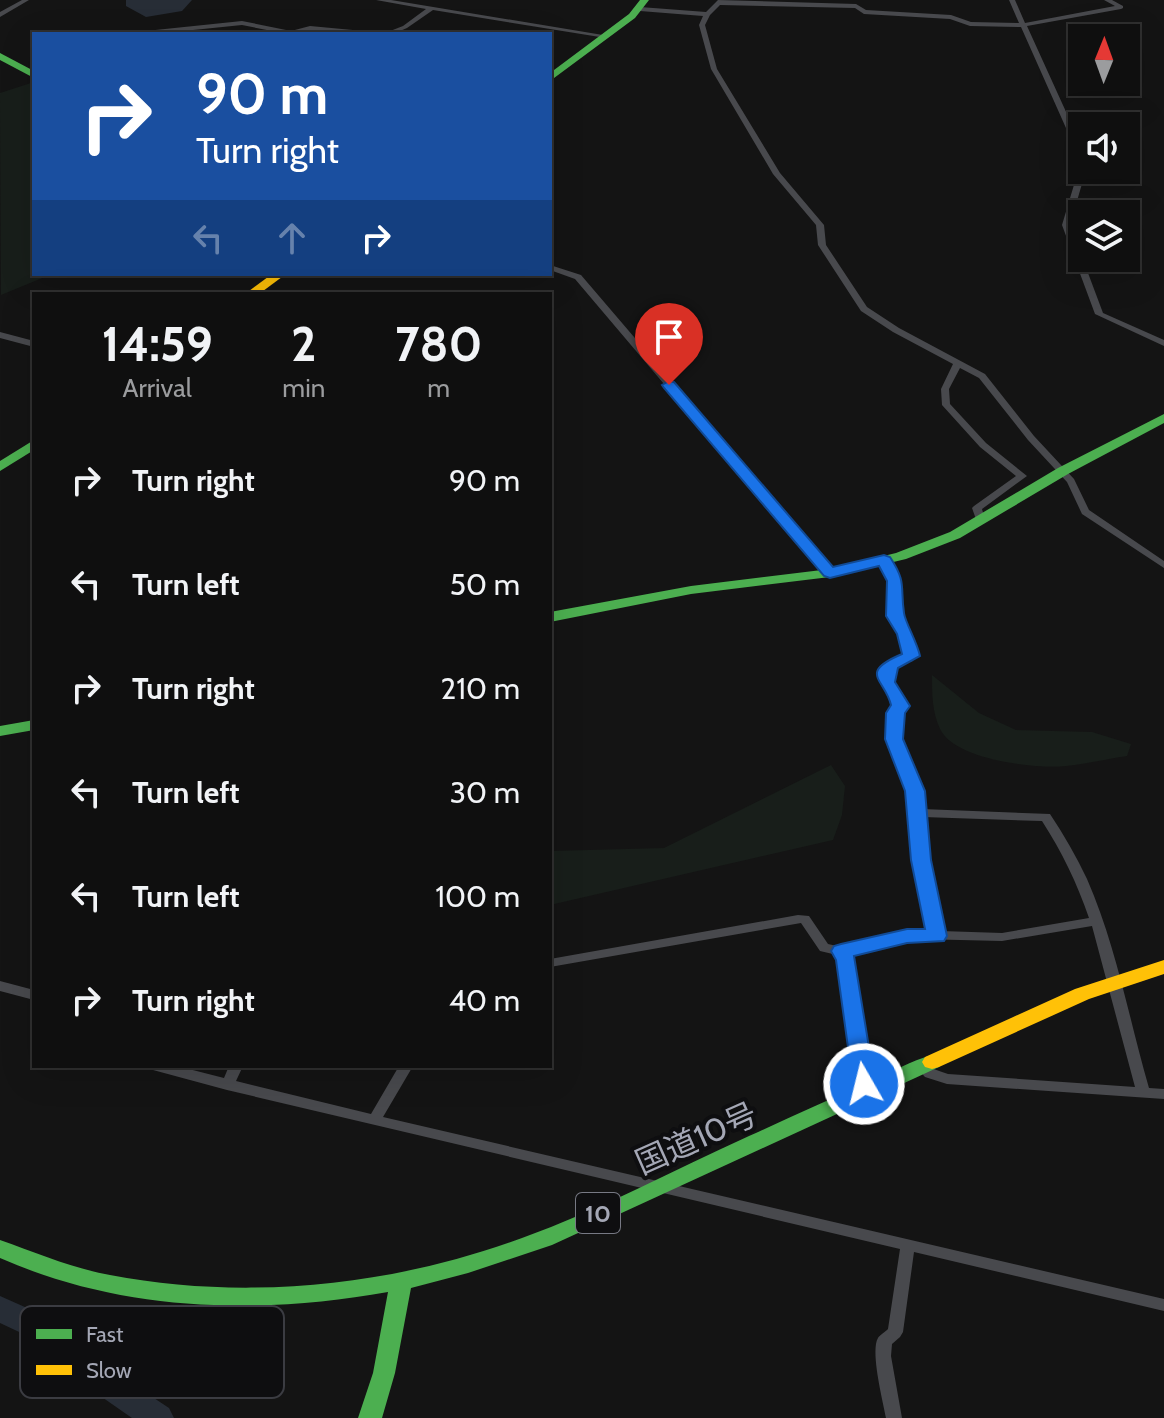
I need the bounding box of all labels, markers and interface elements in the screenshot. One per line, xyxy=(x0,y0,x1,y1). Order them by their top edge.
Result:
north arrow xyxy=(1068,24,1140,96)
map controls xyxy=(1068,24,1140,272)
text: 90 m xyxy=(196,60,328,128)
icon: right xyxy=(64,64,168,168)
button: sound xyxy=(1068,112,1140,184)
text: Turn right xyxy=(196,128,339,172)
button: layers xyxy=(1068,200,1140,272)
icon: left xyxy=(186,216,230,260)
icon: ahead xyxy=(270,216,314,260)
icon: right xyxy=(354,216,398,260)
pin xyxy=(635,303,703,385)
text: 14:59 xyxy=(102,315,213,373)
text: 2 xyxy=(291,315,316,373)
text: 780 xyxy=(395,315,482,373)
icon: arrive xyxy=(647,315,691,359)
text: Arrival xyxy=(123,372,192,404)
text: min xyxy=(282,372,325,404)
text: m xyxy=(427,372,450,404)
icon: right xyxy=(64,458,108,502)
text: Turn right xyxy=(132,462,255,499)
text: 90 m xyxy=(449,462,520,499)
icon: left xyxy=(64,562,108,606)
text: Turn left xyxy=(132,566,240,603)
text: 50 m xyxy=(450,566,520,603)
icon: right xyxy=(64,666,108,710)
text: Turn right xyxy=(132,670,255,707)
text: 210 m xyxy=(440,670,520,707)
icon: left xyxy=(64,770,108,814)
text: Turn left xyxy=(132,774,240,811)
text: 30 m xyxy=(450,774,520,811)
icon: left xyxy=(64,874,108,918)
text: Turn left xyxy=(132,878,240,915)
text: 100 m xyxy=(435,878,520,915)
icon: right xyxy=(64,978,108,1022)
text: Turn right xyxy=(132,982,255,1019)
text: 40 m xyxy=(449,982,520,1019)
position arrow xyxy=(822,1042,906,1126)
street label: 国道10号 xyxy=(629,1094,763,1182)
road number: 10 xyxy=(576,1193,620,1233)
legend xyxy=(20,1306,284,1398)
text: Fast xyxy=(86,1321,124,1348)
text: Slow xyxy=(86,1357,132,1384)

